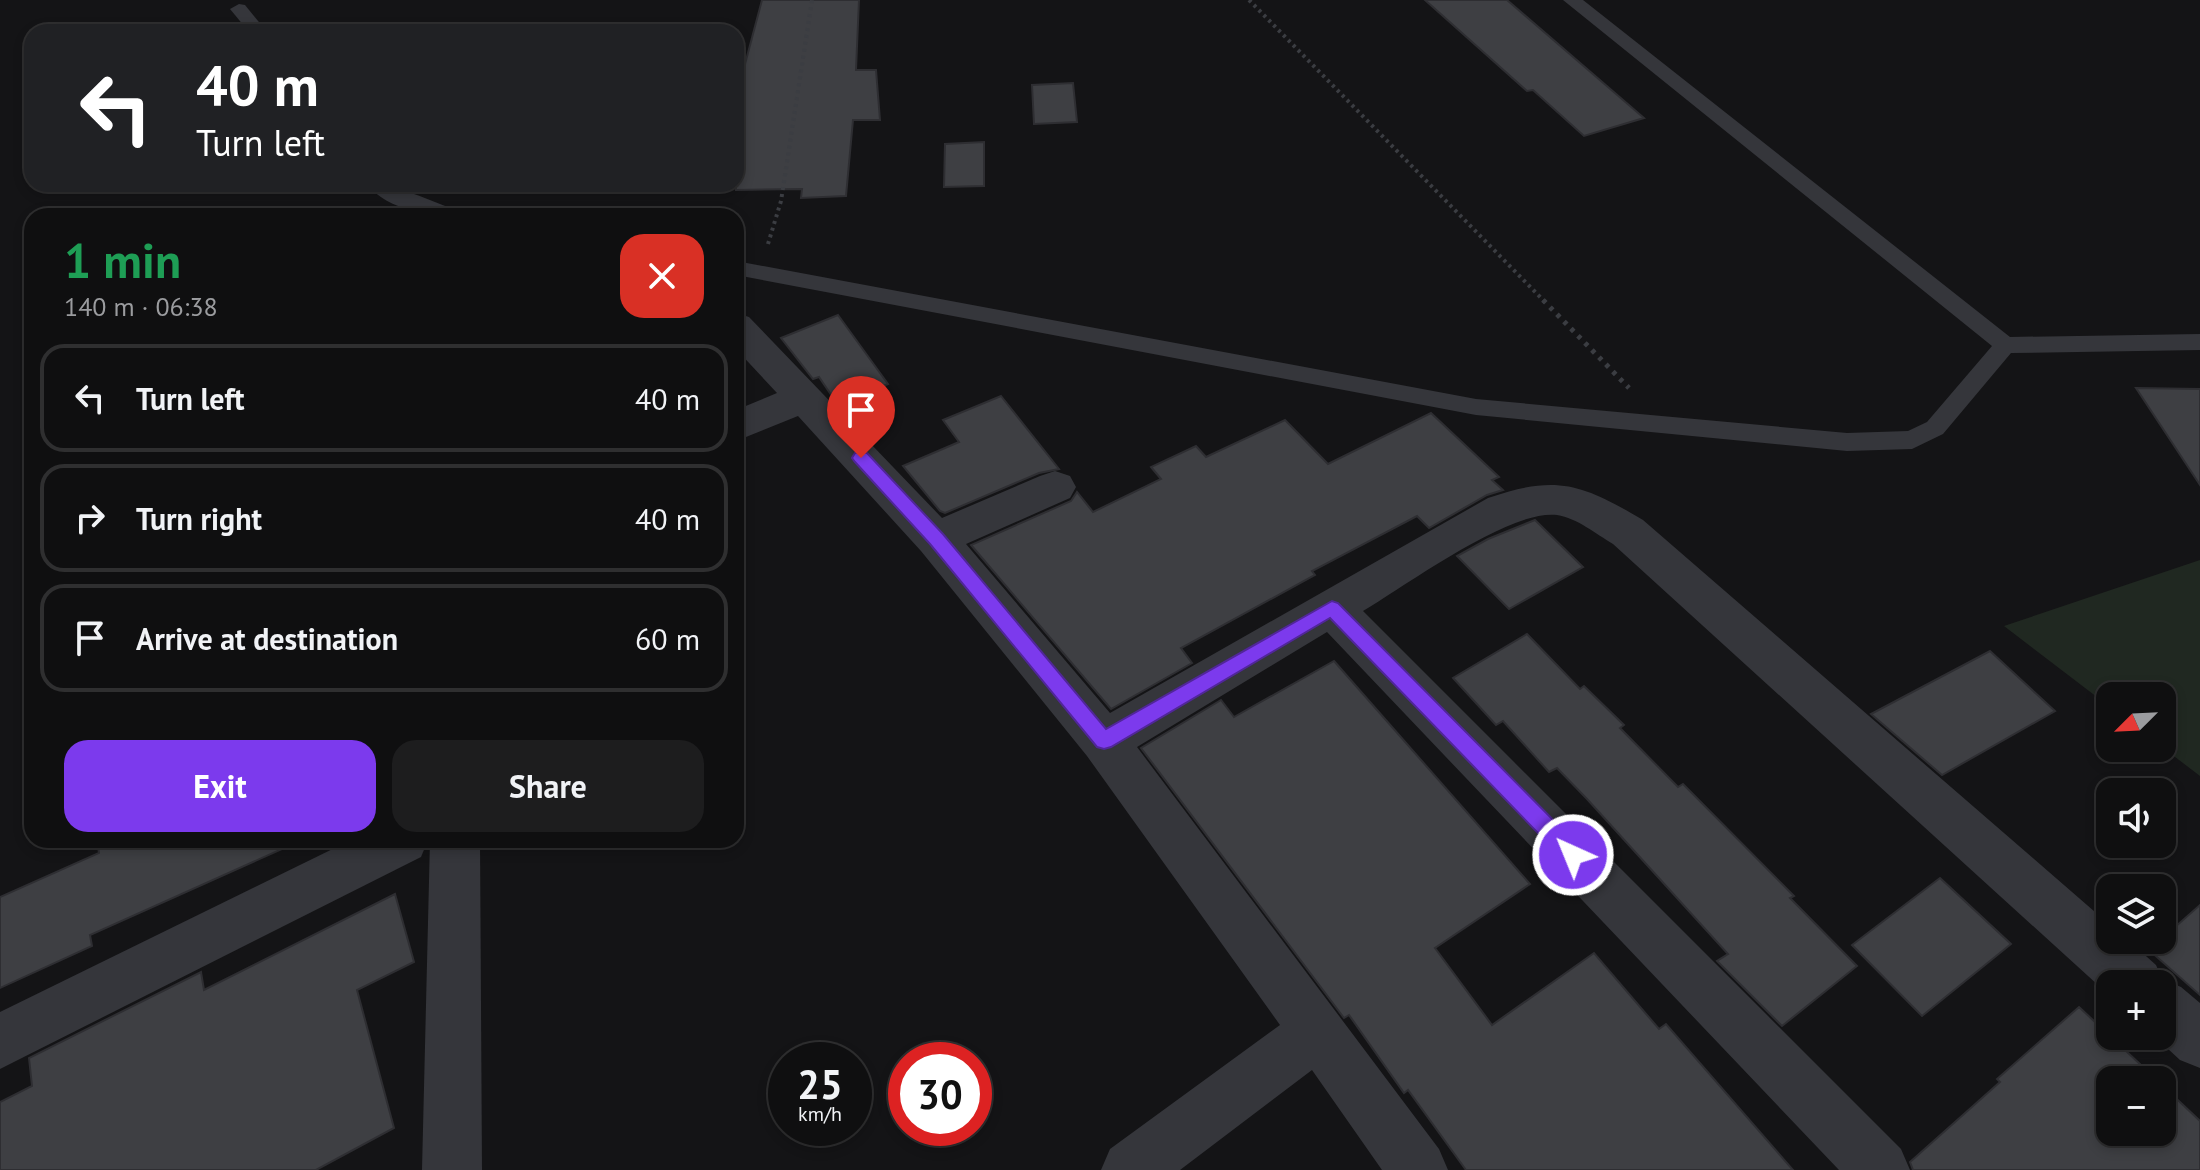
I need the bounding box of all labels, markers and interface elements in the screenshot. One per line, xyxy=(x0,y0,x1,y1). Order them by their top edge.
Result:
text: 40 m xyxy=(196,49,319,121)
icon: left xyxy=(64,56,168,160)
text: Turn left xyxy=(196,119,325,166)
text: 1 min xyxy=(64,229,181,291)
button: close xyxy=(620,234,704,318)
text: 140 m · 06:38 xyxy=(64,290,218,323)
icon: left xyxy=(68,376,112,420)
pin xyxy=(827,376,895,458)
text: Turn left xyxy=(136,379,244,418)
text: 40 m xyxy=(635,379,700,418)
icon: arrive xyxy=(839,388,883,432)
icon: right xyxy=(68,496,112,540)
text: Turn right xyxy=(136,499,262,538)
text: 40 m xyxy=(635,499,700,538)
icon: arrive xyxy=(68,616,112,660)
text: Arrive at destination xyxy=(136,619,398,658)
text: 60 m xyxy=(635,619,700,658)
north arrow xyxy=(2096,682,2176,762)
map controls xyxy=(2096,682,2176,1146)
button: Exit xyxy=(64,740,376,832)
button: Share xyxy=(392,740,704,832)
button: sound xyxy=(2096,778,2176,858)
position arrow xyxy=(1531,813,1615,897)
button: layers xyxy=(2096,874,2176,954)
button: + xyxy=(2096,970,2176,1050)
speed limit sign: 30 xyxy=(888,1042,992,1146)
text: 25 xyxy=(797,1058,843,1110)
button: − xyxy=(2096,1066,2176,1146)
text: km/h xyxy=(798,1101,842,1127)

